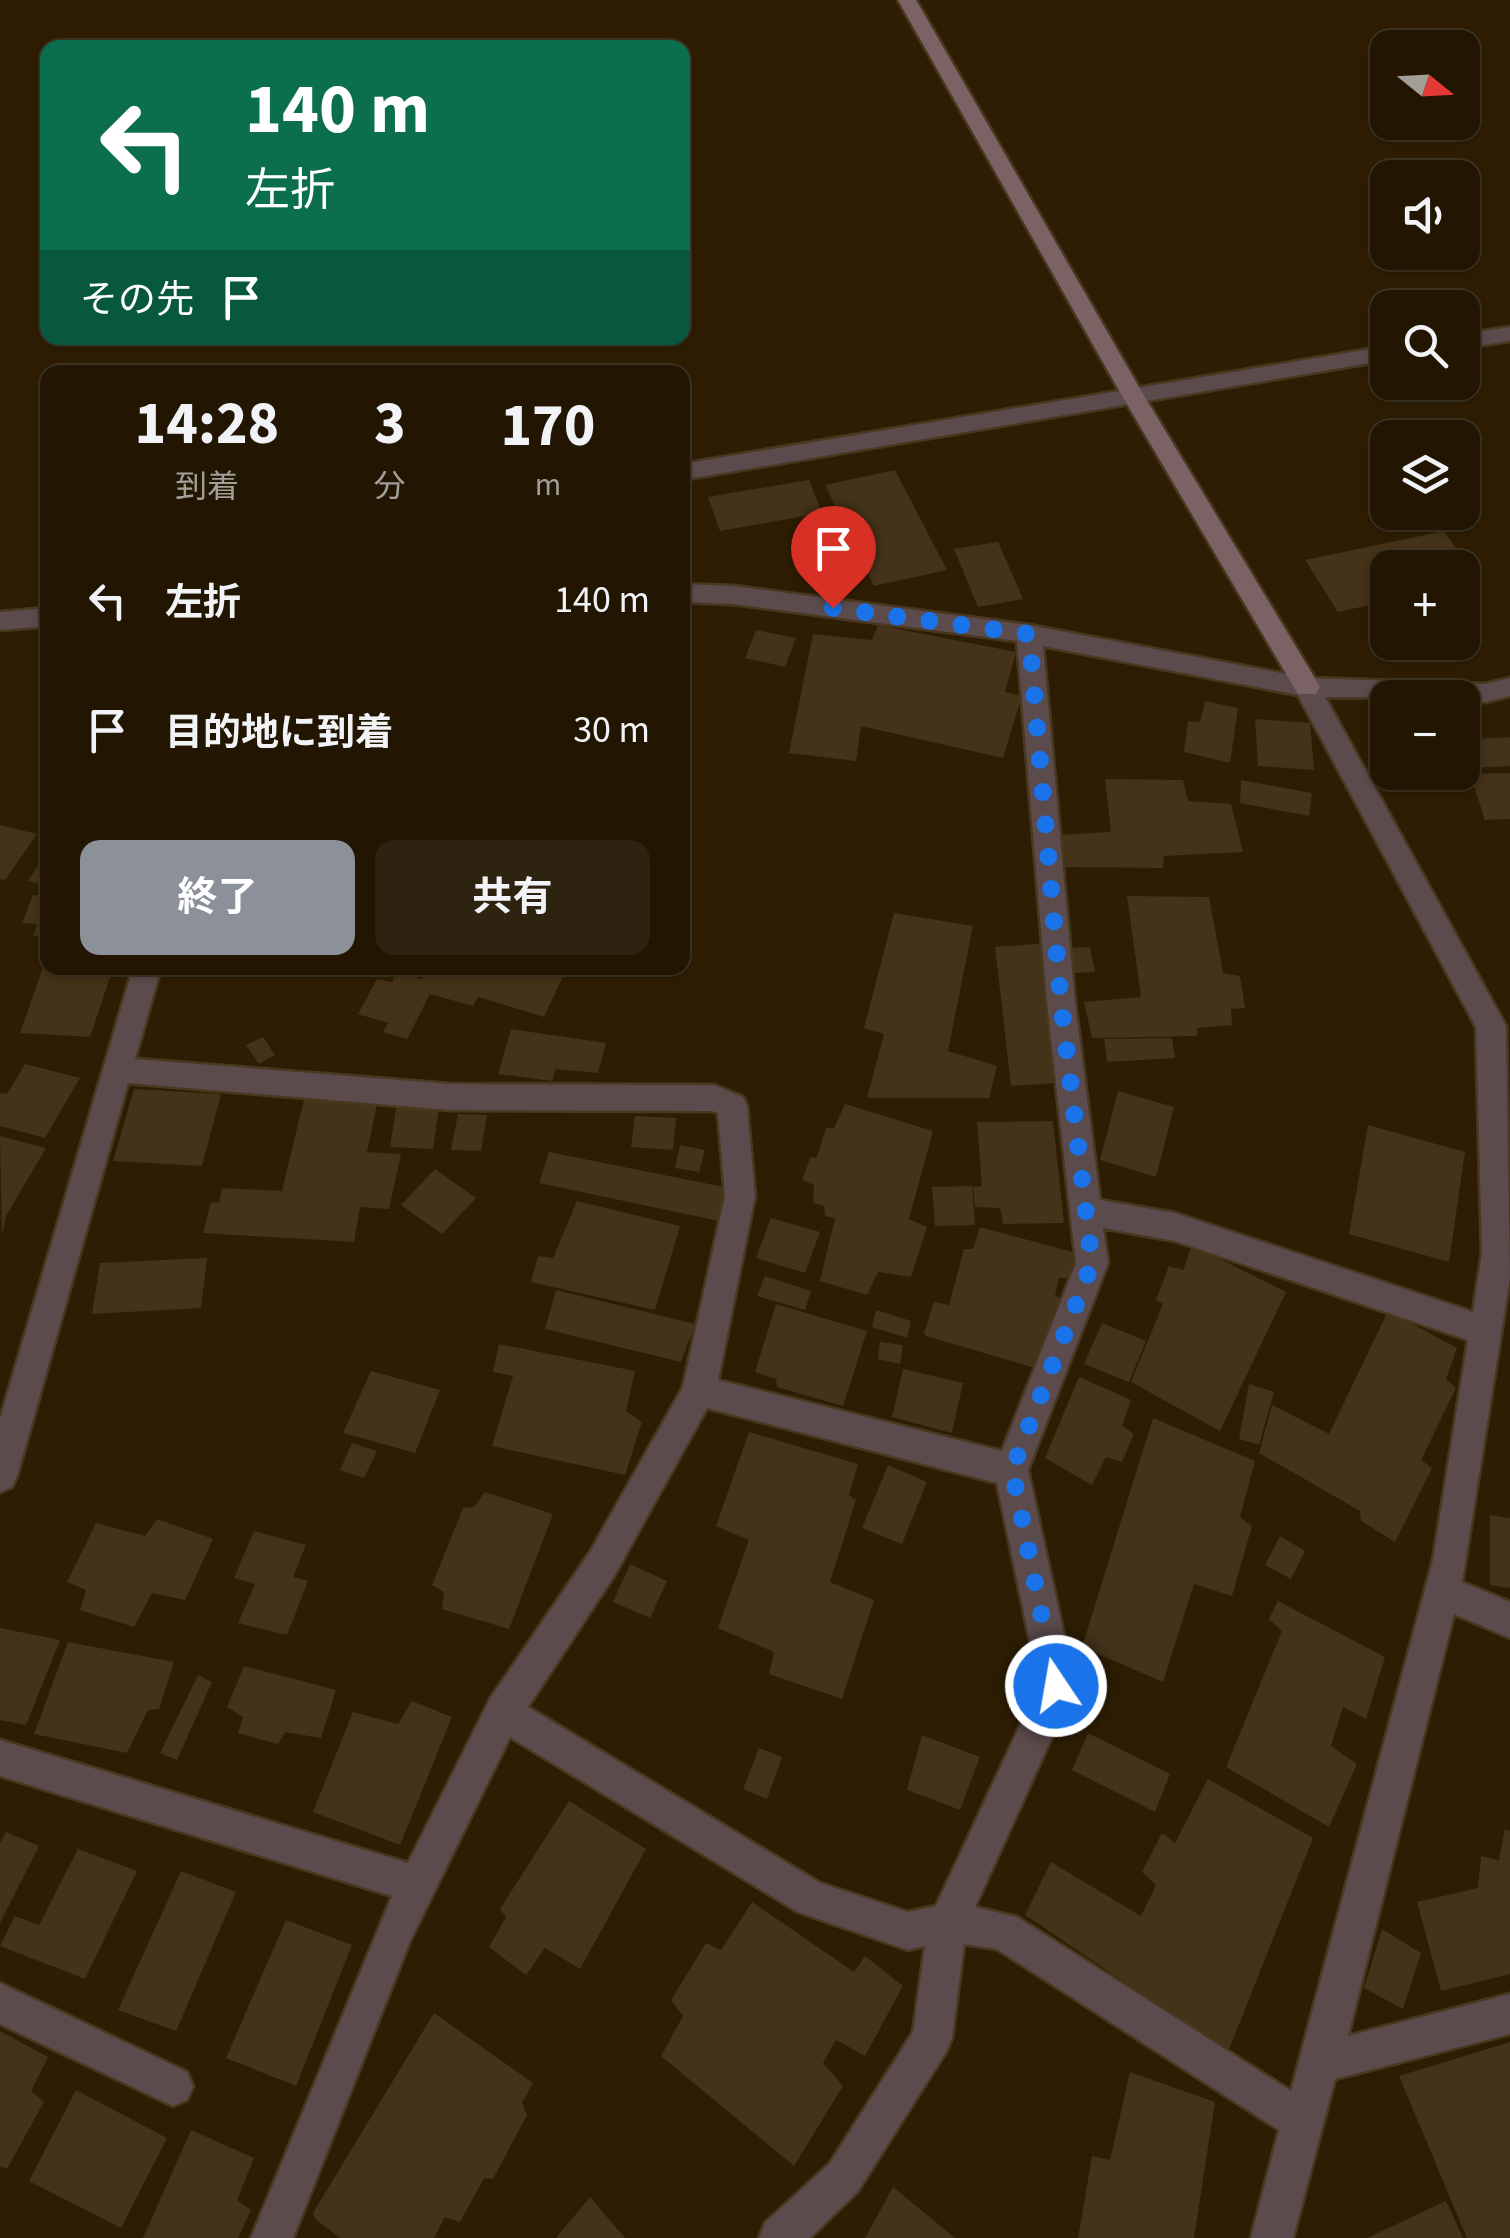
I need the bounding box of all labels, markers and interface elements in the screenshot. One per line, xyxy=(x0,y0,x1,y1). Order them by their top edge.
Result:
north arrow xyxy=(1370,30,1480,140)
map controls xyxy=(1370,30,1480,790)
text: 140 m xyxy=(245,60,430,160)
icon: left xyxy=(80,80,210,210)
text: 左折 xyxy=(245,159,335,223)
button: sound xyxy=(1370,160,1480,270)
icon: arrive xyxy=(214,270,269,325)
text: その先 xyxy=(80,273,194,327)
button: search xyxy=(1370,290,1480,400)
text: 14:28 xyxy=(135,382,279,467)
text: 3 xyxy=(374,382,406,467)
text: 170 xyxy=(500,384,595,469)
button: layers xyxy=(1370,420,1480,530)
text: m xyxy=(535,462,561,508)
text: 到着 xyxy=(175,464,239,510)
text: 分 xyxy=(374,464,406,510)
pin xyxy=(791,506,876,609)
icon: arrive xyxy=(806,521,861,576)
button: + xyxy=(1370,550,1480,660)
icon: left xyxy=(80,573,135,628)
text: 140 m xyxy=(554,573,650,627)
text: 左折 xyxy=(165,576,241,630)
button: − xyxy=(1370,680,1480,790)
icon: arrive xyxy=(80,703,135,758)
text: 30 m xyxy=(573,703,650,757)
text: 目的地に到着 xyxy=(165,706,393,760)
button: 終了 xyxy=(80,840,355,955)
button: 共有 xyxy=(375,840,650,955)
position arrow xyxy=(1004,1634,1108,1738)

